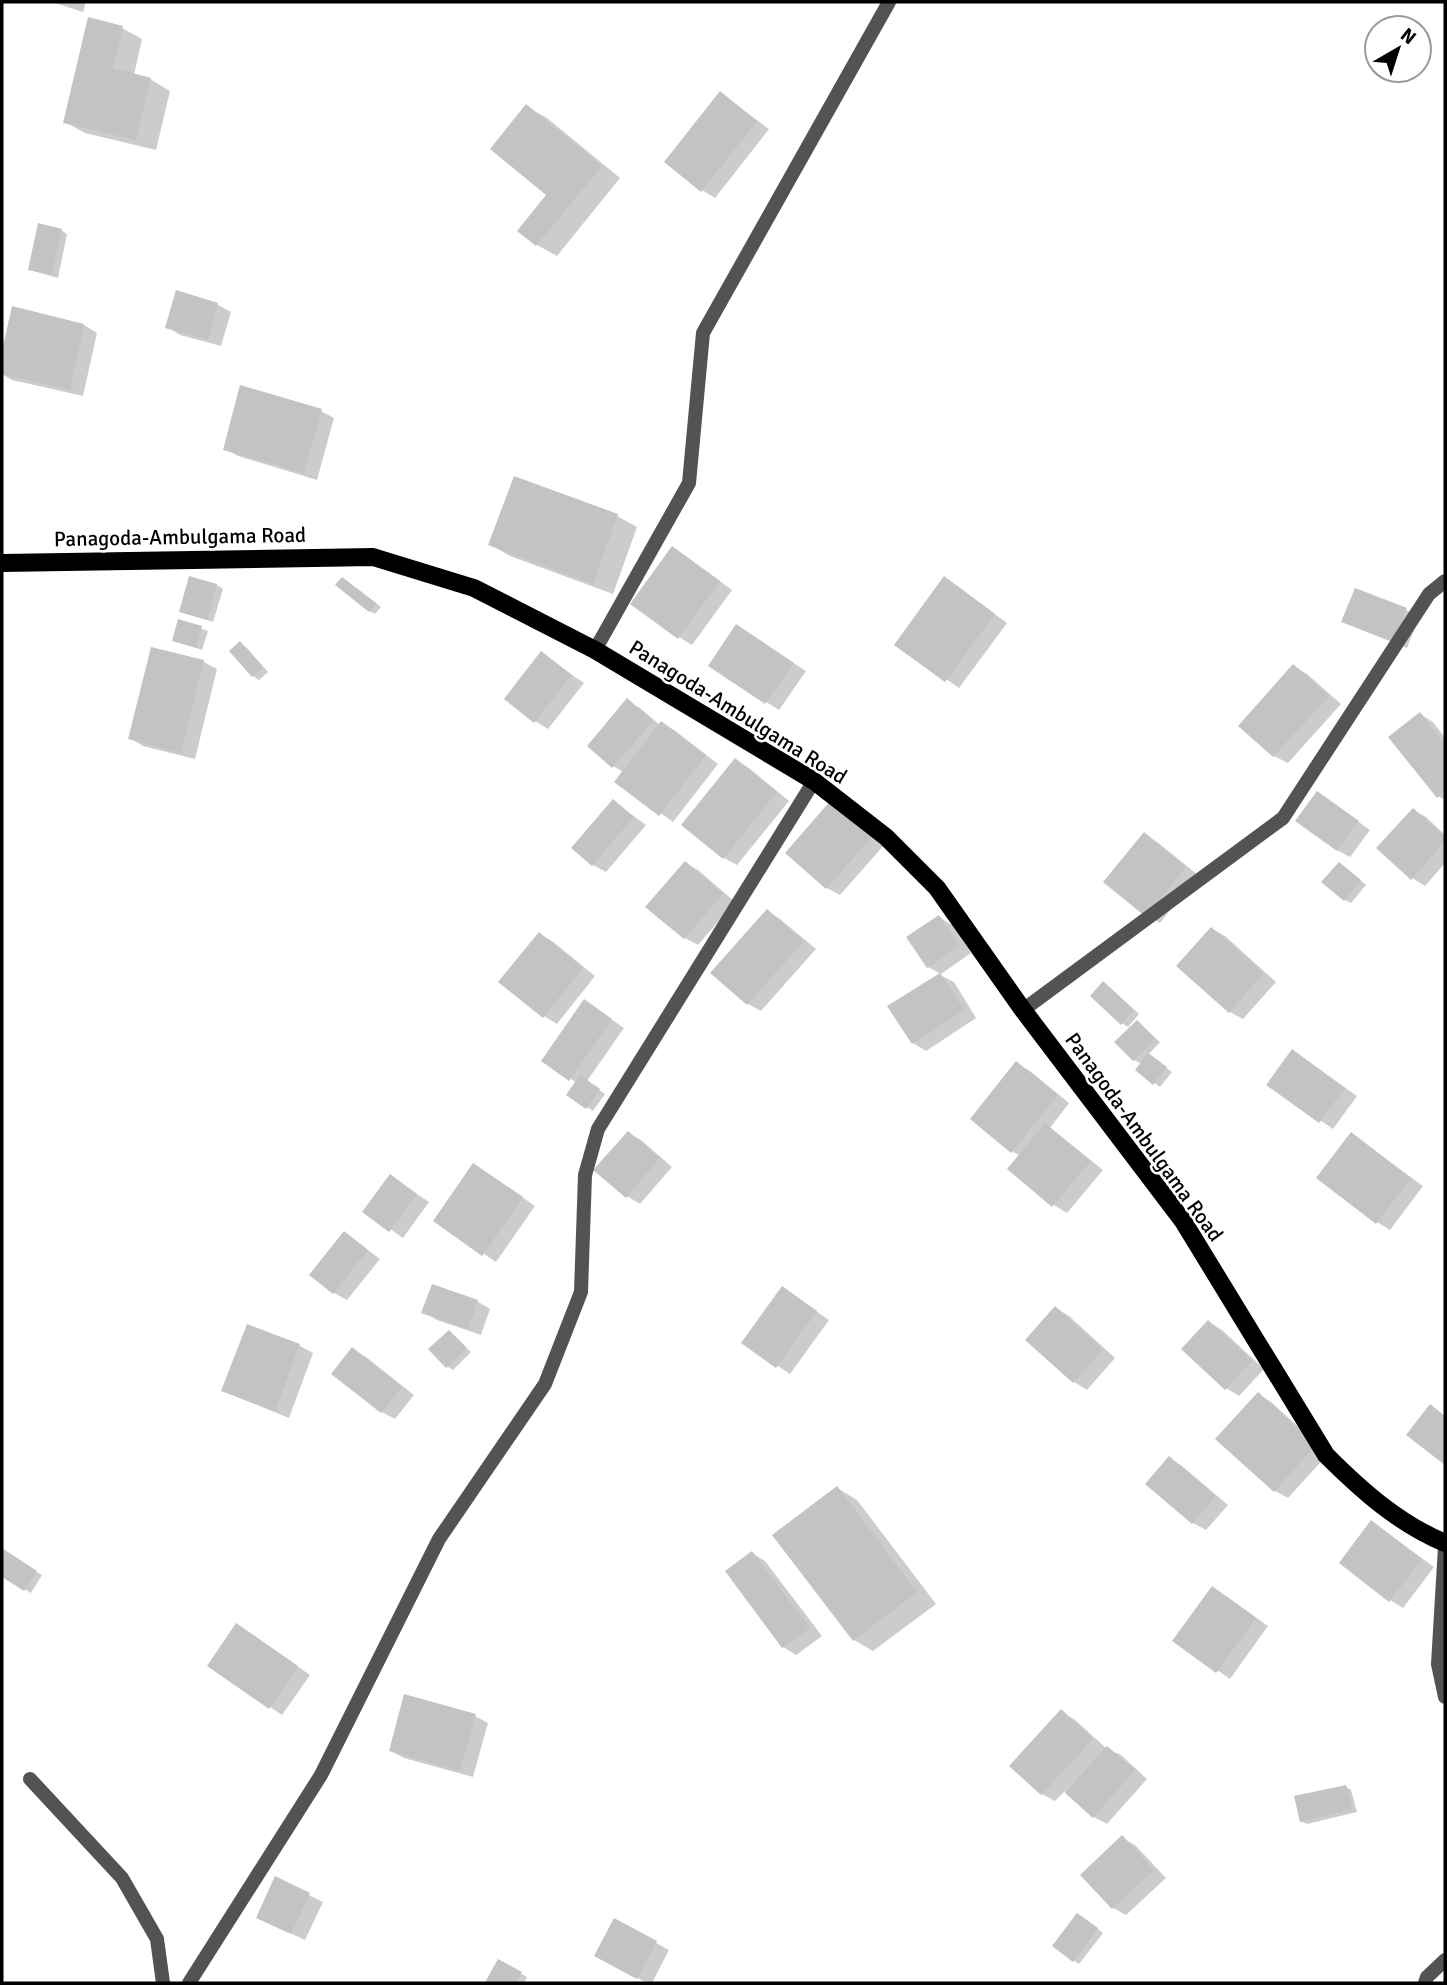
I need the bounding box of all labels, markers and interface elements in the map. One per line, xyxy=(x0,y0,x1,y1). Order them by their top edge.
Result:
north arrow xyxy=(1363,14,1433,84)
text: N xyxy=(1395,23,1421,50)
street label: Panagoda-Ambulgama Road xyxy=(54,522,306,552)
street label: Panagoda-Ambulgama Road xyxy=(624,634,852,790)
street label: Panagoda-Ambulgama Road xyxy=(1059,1027,1229,1247)

